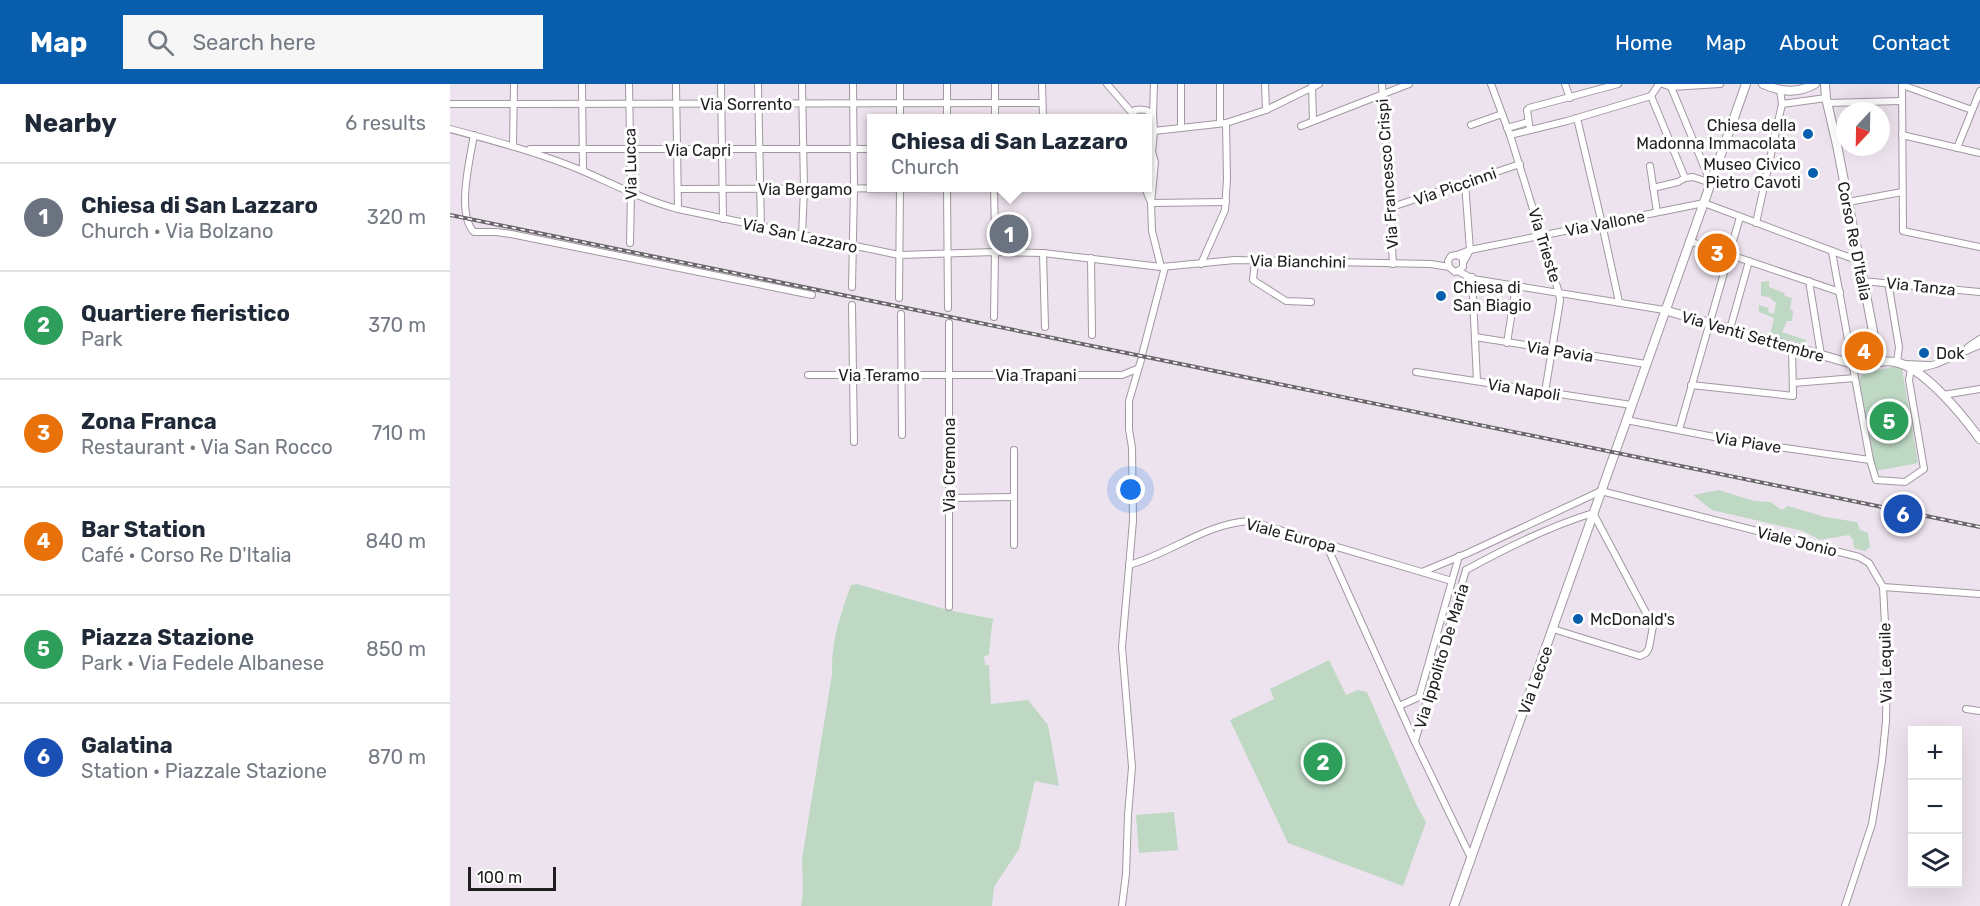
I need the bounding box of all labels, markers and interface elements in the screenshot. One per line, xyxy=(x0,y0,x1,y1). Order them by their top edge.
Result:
search box xyxy=(123,15,543,69)
text: Map xyxy=(30,26,87,59)
icon: search xyxy=(144,26,177,59)
text: Search here xyxy=(192,29,316,56)
text: Home xyxy=(1615,30,1672,55)
text: Map xyxy=(1705,30,1746,55)
text: About xyxy=(1779,30,1839,55)
text: Contact xyxy=(1872,30,1950,55)
street label: Via Sorrento xyxy=(700,95,792,114)
street label: Via Francesco Crispi xyxy=(1373,98,1402,250)
north arrow xyxy=(1836,102,1890,156)
text: Nearby xyxy=(24,108,117,139)
text: 6 results xyxy=(345,111,426,135)
popup xyxy=(867,114,1152,192)
place label: Chiesa della Madonna Immacolata xyxy=(1636,116,1796,153)
marker: Chiesa della Madonna Immacolata xyxy=(1801,127,1815,141)
street label: Via Lucca xyxy=(620,128,641,200)
text: Chiesa di San Lazzaro xyxy=(891,128,1128,155)
street label: Via Capri xyxy=(665,141,731,160)
text: Church xyxy=(891,155,959,179)
place label: Museo Civico Pietro Cavoti xyxy=(1703,155,1801,192)
street label: Via Piccinni xyxy=(1411,163,1499,209)
marker: Museo Civico Pietro Cavoti xyxy=(1806,166,1820,180)
street label: Via Bergamo xyxy=(758,180,852,199)
street label: Corso Re D'Italia xyxy=(1834,180,1875,302)
text: Chiesa di San Lazzaro xyxy=(81,192,318,219)
text: 1 xyxy=(39,205,48,229)
text: 320 m xyxy=(367,205,426,229)
street label: Via Trieste xyxy=(1524,206,1565,285)
street label: Via Vallone xyxy=(1564,206,1647,241)
pin: 1 xyxy=(990,212,1028,256)
street label: Via San Lazzaro xyxy=(740,214,859,257)
text: Church · Via Bolzano xyxy=(81,219,273,243)
pin: 3 xyxy=(1698,230,1736,276)
street label: Via Bianchini xyxy=(1250,251,1346,272)
street label: Via Tanza xyxy=(1885,273,1957,300)
place label: Chiesa di San Biagio xyxy=(1453,278,1531,315)
marker: Chiesa di San Biagio xyxy=(1434,289,1448,303)
text: Quartiere fieristico xyxy=(81,300,290,327)
street label: Via Venti Settembre xyxy=(1679,307,1827,366)
text: 2 xyxy=(37,313,50,337)
text: 370 m xyxy=(368,313,426,337)
text: Park xyxy=(81,327,123,351)
pin: 4 xyxy=(1844,328,1884,374)
street label: Via Pavia xyxy=(1525,337,1595,366)
place label: Dok xyxy=(1936,344,1965,363)
marker: Dok xyxy=(1917,346,1931,360)
street label: Via Teramo xyxy=(838,366,920,385)
street label: Via Trapani xyxy=(995,366,1077,385)
street label: Via Napoli xyxy=(1486,374,1562,405)
pin: 5 xyxy=(1870,398,1908,444)
text: Zona Franca xyxy=(81,408,217,435)
street label: Via Cremona xyxy=(940,418,959,512)
text: 3 xyxy=(37,421,50,445)
text: 710 m xyxy=(372,421,426,445)
street label: Via Piave xyxy=(1713,428,1783,457)
text: Restaurant · Via San Rocco xyxy=(81,435,333,459)
your location xyxy=(1116,475,1145,504)
pin: 6 xyxy=(1884,492,1922,536)
street label: Viale Europa xyxy=(1244,514,1338,557)
text: Bar Station xyxy=(81,516,206,543)
street label: Viale Jonio xyxy=(1755,522,1839,561)
text: 4 xyxy=(37,529,50,553)
text: 840 m xyxy=(365,529,426,553)
text: Café · Corso Re D'Italia xyxy=(81,543,292,567)
street label: Via Ippolito De Maria xyxy=(1410,581,1473,731)
place label: McDonald's xyxy=(1590,610,1675,629)
marker: McDonald's xyxy=(1571,612,1585,626)
street label: Via Lequile xyxy=(1875,622,1896,704)
text: Piazza Stazione xyxy=(81,624,254,651)
text: 5 xyxy=(37,637,50,661)
text: 850 m xyxy=(366,637,426,661)
street label: Via Lecce xyxy=(1514,643,1557,717)
text: Park · Via Fedele Albanese xyxy=(81,651,324,675)
map controls xyxy=(1908,726,1962,888)
button: + xyxy=(1908,726,1962,780)
text: Galatina xyxy=(81,732,173,759)
pin: 2 xyxy=(1304,740,1342,784)
text: 6 xyxy=(37,745,50,769)
text: 870 m xyxy=(368,745,426,769)
text: Station · Piazzale Stazione xyxy=(81,759,327,783)
button: − xyxy=(1908,780,1962,834)
button: layers xyxy=(1908,834,1962,888)
scale bar xyxy=(468,864,556,892)
text: 100 m xyxy=(477,868,522,887)

